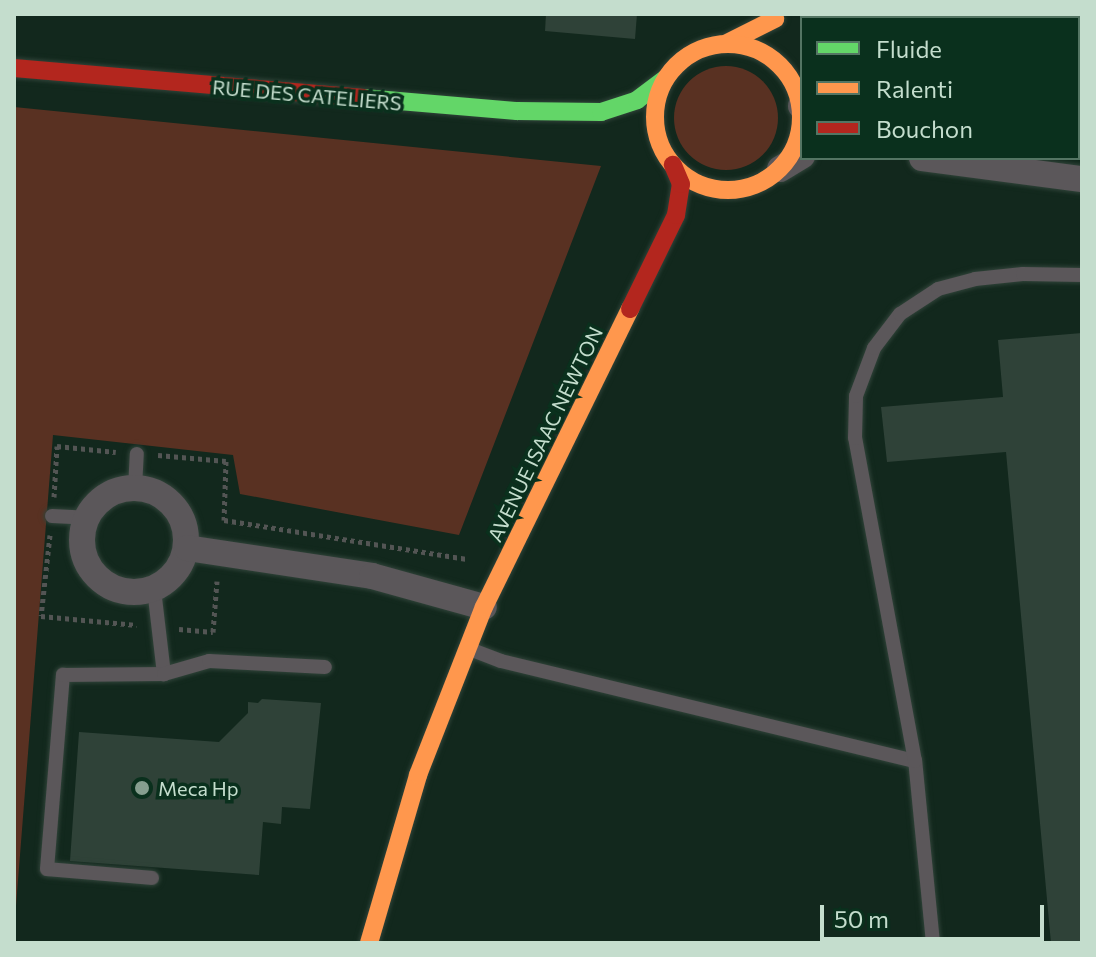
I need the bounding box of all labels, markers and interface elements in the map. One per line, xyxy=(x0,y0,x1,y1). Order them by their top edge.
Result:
legend xyxy=(800,16,1080,160)
text: Fluide xyxy=(876,34,942,63)
text: Ralenti xyxy=(876,74,953,103)
street label: RUE DES CATELIERS xyxy=(211,75,403,115)
text: Bouchon xyxy=(876,114,973,143)
street label: AVENUE ISAAC NEWTON xyxy=(482,323,608,545)
place label: Meca Hp xyxy=(158,776,239,800)
marker: Meca Hp xyxy=(133,779,151,797)
scale bar xyxy=(824,889,1048,939)
text: 50 m xyxy=(834,904,889,933)

